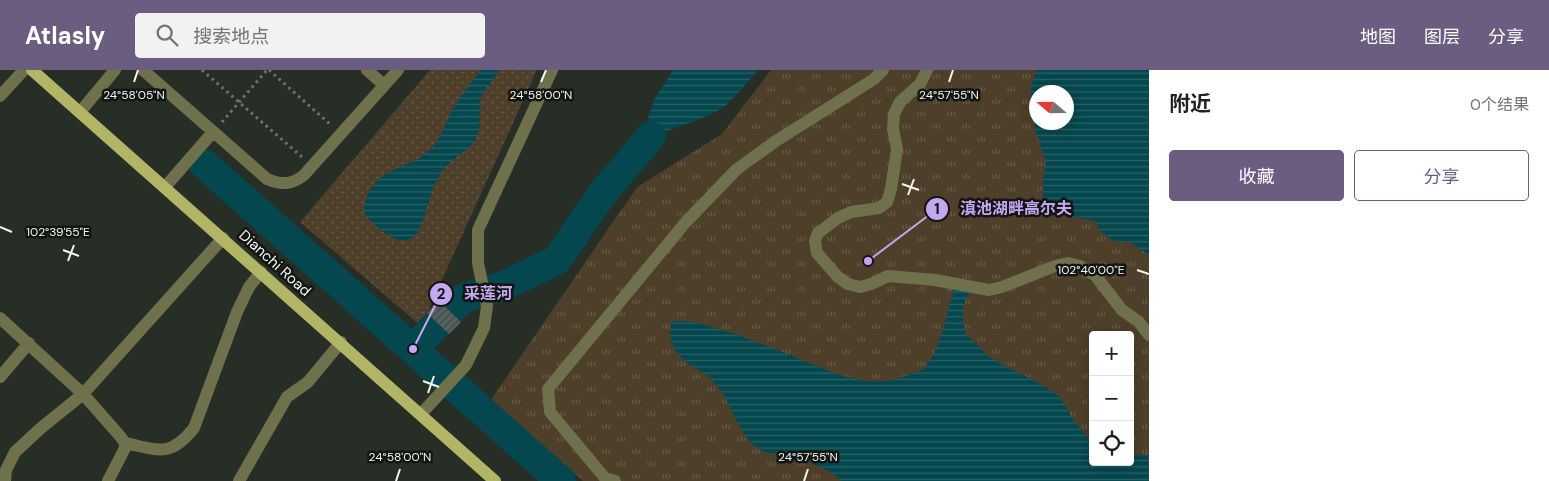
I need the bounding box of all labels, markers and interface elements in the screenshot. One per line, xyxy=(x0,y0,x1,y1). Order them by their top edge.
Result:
search box xyxy=(135,13,485,58)
text: Atlasly xyxy=(25,20,105,51)
icon: search xyxy=(153,21,181,49)
text: 搜索地点 xyxy=(193,24,269,49)
text: 地图 xyxy=(1360,25,1396,49)
text: 图层 xyxy=(1424,25,1460,49)
text: 分享 xyxy=(1488,25,1524,49)
north arrow xyxy=(1029,85,1074,130)
text: 24°58'05"N xyxy=(103,87,165,103)
text: 24°58'00"N xyxy=(510,87,572,103)
text: 24°57'55"N xyxy=(919,87,979,103)
text: 附近 xyxy=(1169,90,1211,118)
text: 0个结果 xyxy=(1470,94,1529,115)
button: 收藏 xyxy=(1169,150,1344,201)
button: 分享 xyxy=(1354,150,1529,201)
callout: 滇池湖畔高尔夫 xyxy=(925,193,1082,224)
text: 滇池湖畔高尔夫 xyxy=(960,198,1072,219)
text: 1 xyxy=(934,199,940,219)
text: 102°39'55"E xyxy=(26,224,90,240)
street label: Dianchi Road xyxy=(235,225,315,301)
text: 102°40'00"E xyxy=(1058,262,1125,278)
callout: 采莲河 xyxy=(429,278,522,309)
text: 采莲河 xyxy=(464,283,512,304)
text: 2 xyxy=(437,284,446,304)
map controls xyxy=(1089,331,1134,466)
button: + xyxy=(1089,331,1134,376)
button: − xyxy=(1089,376,1134,421)
button: locate xyxy=(1089,421,1134,466)
text: 24°58'00"N xyxy=(369,449,431,465)
text: 24°57'55"N xyxy=(778,449,838,465)

